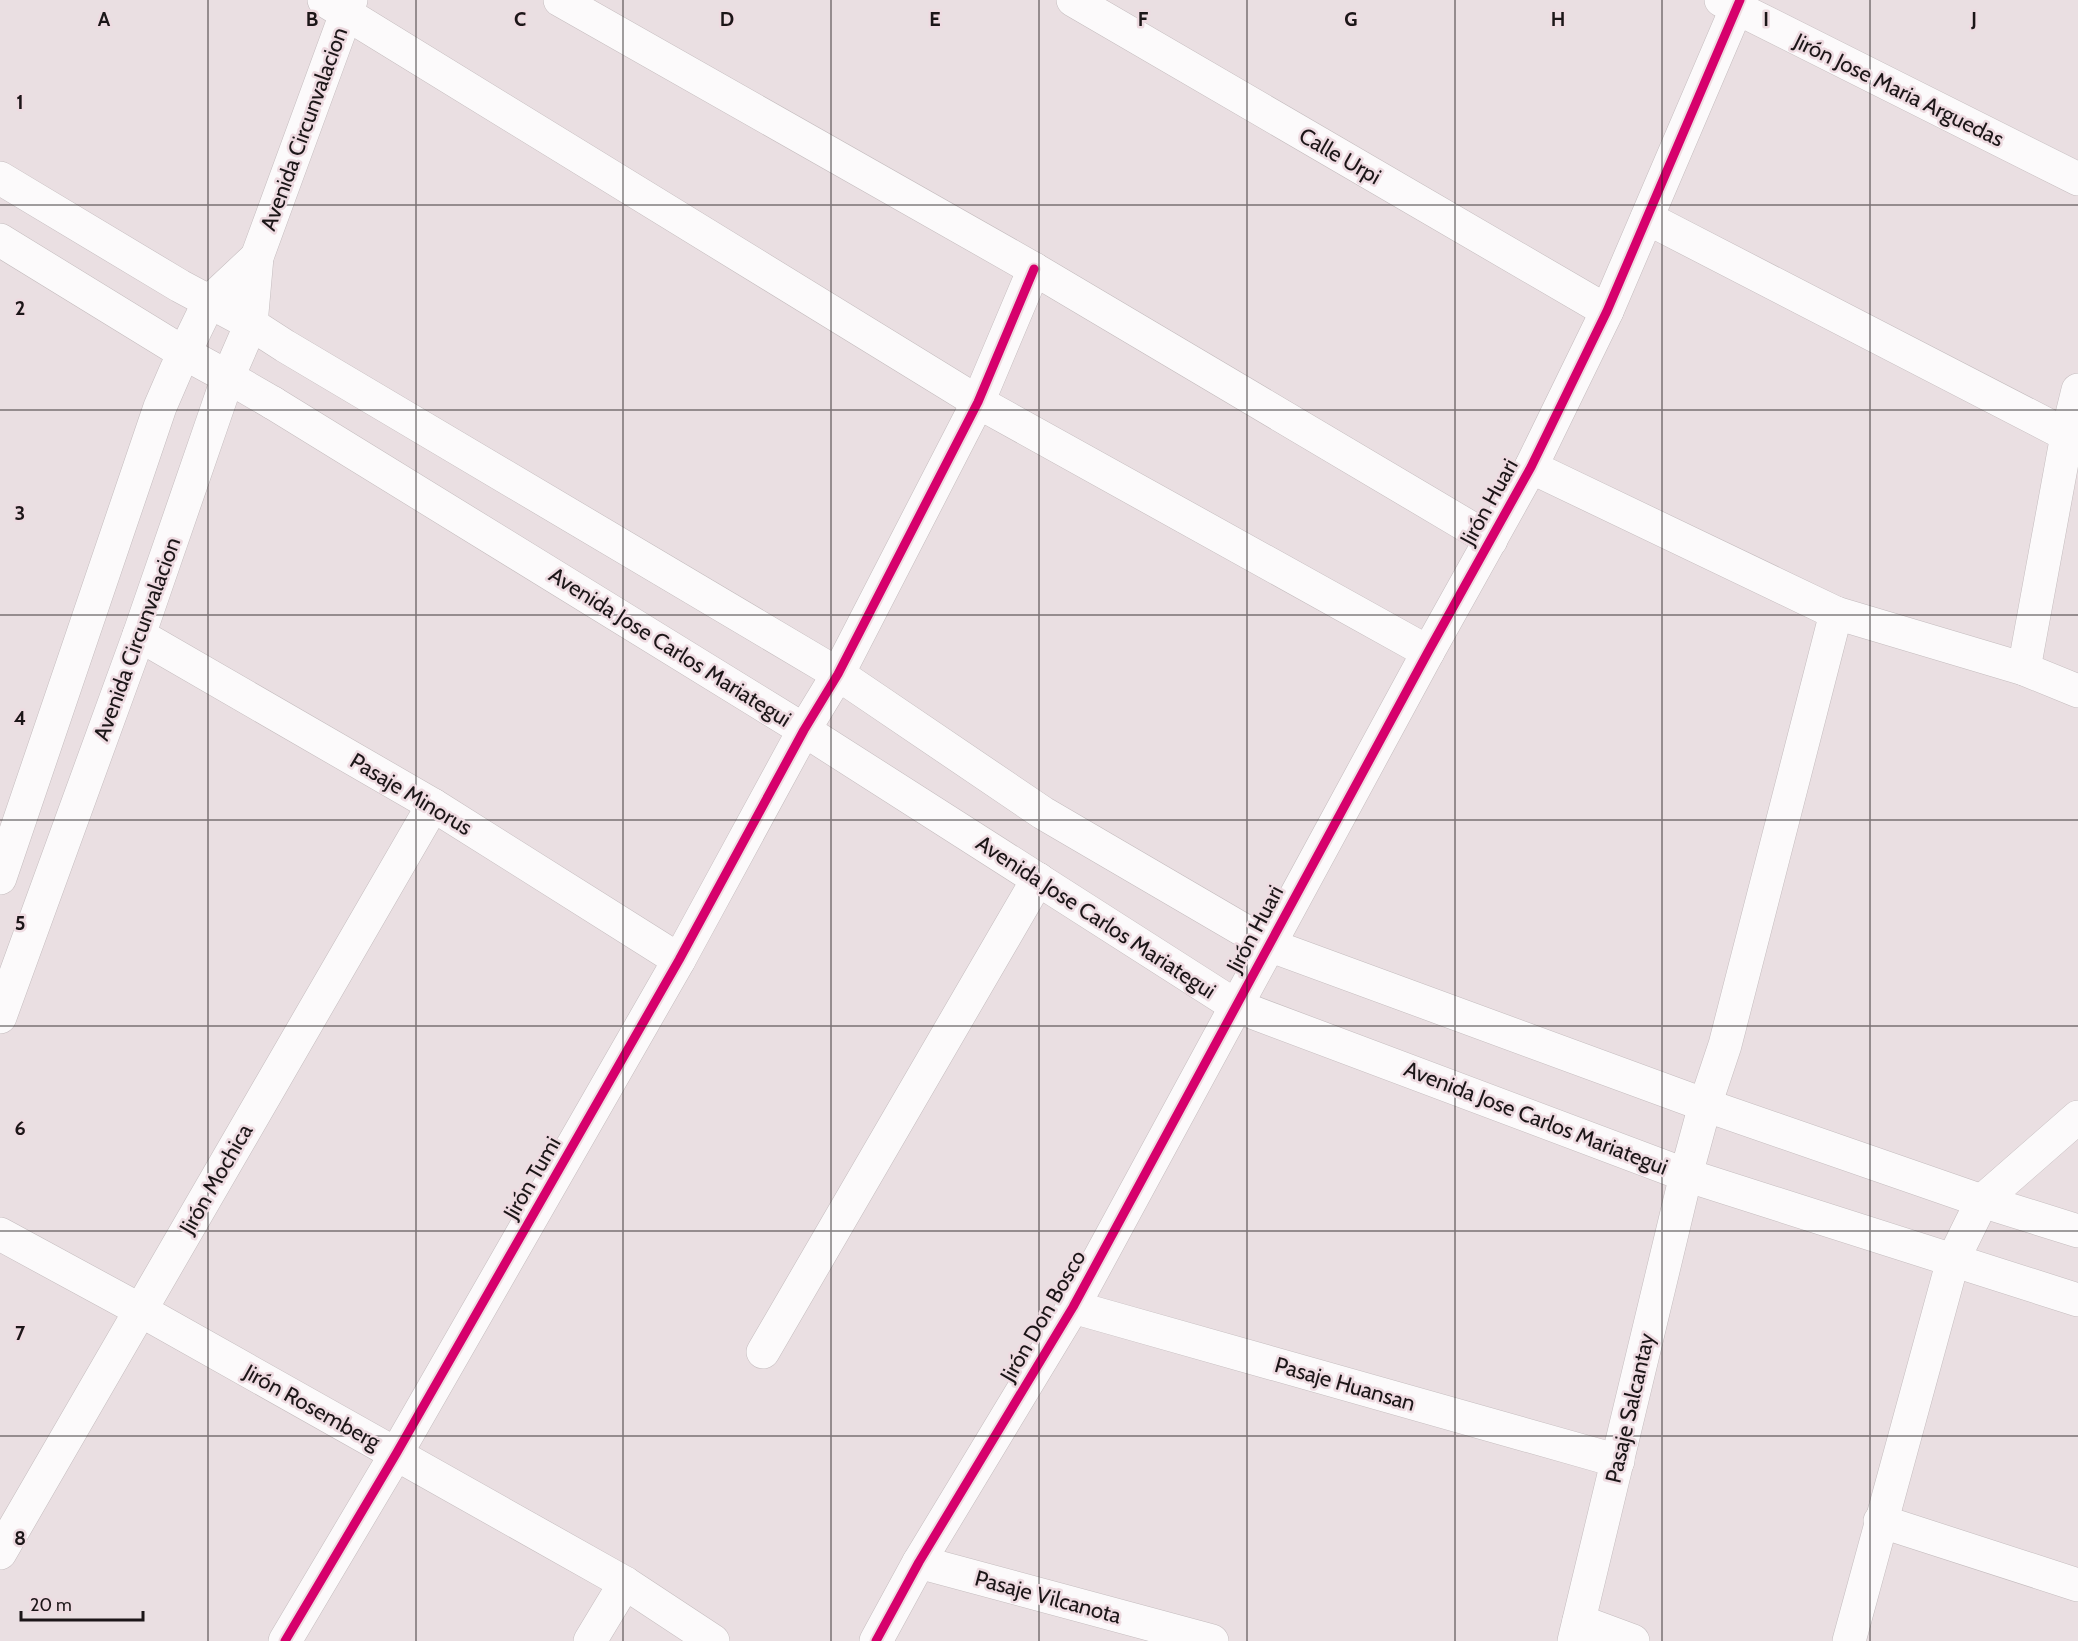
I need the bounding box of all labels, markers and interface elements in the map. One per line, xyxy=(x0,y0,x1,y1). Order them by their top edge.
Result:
text: A xyxy=(98,7,111,31)
text: B xyxy=(306,7,318,31)
text: C xyxy=(514,7,526,31)
text: D xyxy=(720,7,734,31)
text: E xyxy=(929,7,941,31)
text: F xyxy=(1138,7,1149,31)
text: G xyxy=(1344,7,1358,31)
text: H xyxy=(1551,7,1565,31)
text: I xyxy=(1763,7,1769,31)
text: J xyxy=(1970,7,1977,31)
street label: Avenida Circunvalacion xyxy=(255,24,353,234)
street label: Jirón Jose Maria Arguedas xyxy=(1789,27,2008,153)
text: 1 xyxy=(16,90,24,114)
street label: Calle Urpi xyxy=(1294,122,1386,190)
text: 2 xyxy=(15,296,25,320)
street label: Jirón Huari xyxy=(1454,454,1524,551)
text: 3 xyxy=(15,501,25,525)
street label: Avenida Circunvalacion xyxy=(88,534,186,744)
street label: Avenida Jose Carlos Mariategui xyxy=(544,561,796,733)
text: 4 xyxy=(14,706,26,730)
street label: Pasaje Minorus xyxy=(345,747,477,841)
street label: Avenida Jose Carlos Mariategui xyxy=(971,829,1221,1005)
street label: Jirón Huari xyxy=(1220,881,1289,978)
text: 5 xyxy=(15,911,25,935)
street label: Avenida Jose Carlos Mariategui xyxy=(1400,1055,1672,1181)
text: 6 xyxy=(14,1116,26,1140)
street label: Jirón Mochica xyxy=(173,1119,259,1240)
street label: Jirón Tumi xyxy=(497,1132,567,1225)
street label: Jirón Don Bosco xyxy=(994,1245,1092,1388)
text: 7 xyxy=(15,1321,26,1345)
street label: Pasaje Salcantay xyxy=(1600,1330,1660,1486)
street label: Pasaje Huansan xyxy=(1272,1351,1418,1417)
street label: Jirón Rosemberg xyxy=(238,1358,386,1456)
text: 8 xyxy=(14,1526,26,1550)
street label: Pasaje Vilcanota xyxy=(972,1565,1124,1630)
scale bar xyxy=(21,1584,142,1622)
text: 20 m xyxy=(30,1594,72,1616)

